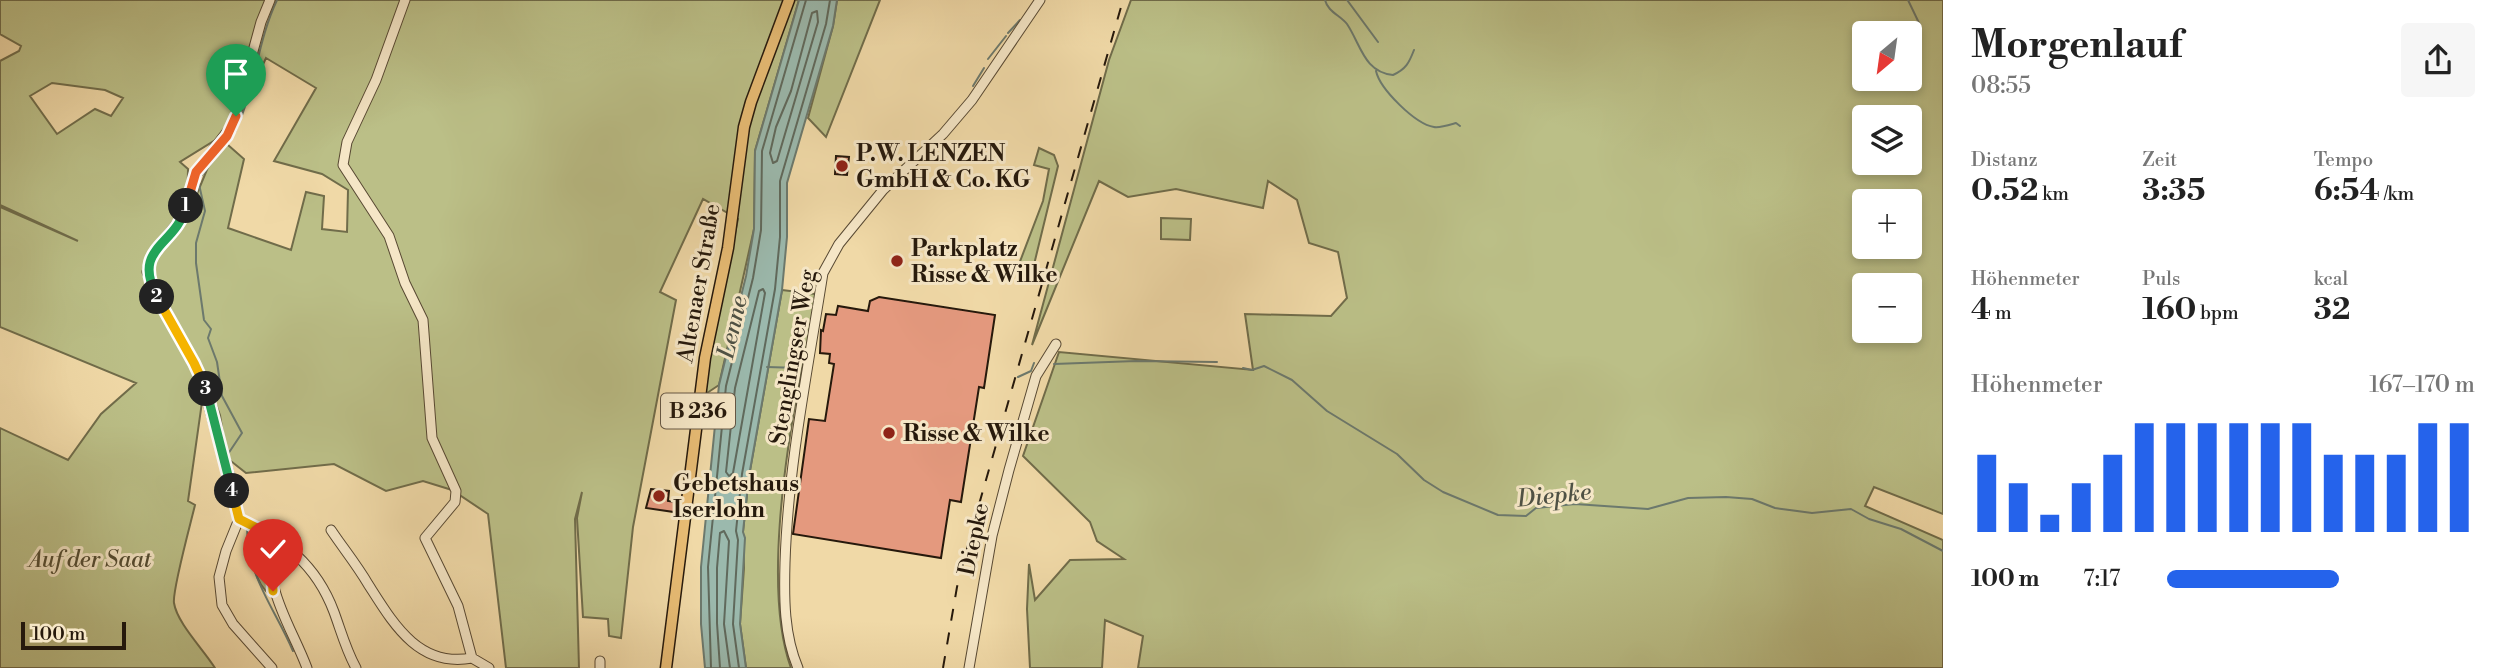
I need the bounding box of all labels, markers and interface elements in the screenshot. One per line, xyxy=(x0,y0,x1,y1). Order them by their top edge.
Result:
north arrow xyxy=(1852,21,1922,91)
map controls xyxy=(1852,21,1922,343)
text: Morgenlauf xyxy=(1971,22,2182,69)
button: share xyxy=(2401,23,2475,97)
pin xyxy=(206,44,266,116)
icon: arrive xyxy=(217,55,255,93)
text: 08:55 xyxy=(1971,72,2031,100)
button: layers xyxy=(1852,105,1922,175)
place label: P.W. LENZEN GmbH & Co. KG xyxy=(856,140,1031,194)
text: Distanz xyxy=(1971,148,2038,172)
text: Zeit xyxy=(2142,148,2177,172)
text: Tempo xyxy=(2314,148,2373,172)
marker: P.W. LENZEN GmbH & Co. KG xyxy=(834,158,850,174)
text: 0.52 xyxy=(1971,172,2038,210)
text: 3:35 xyxy=(2142,172,2205,210)
text: 6:54 xyxy=(2314,172,2380,210)
text: km xyxy=(2038,182,2069,206)
text: /km xyxy=(2380,182,2414,206)
pin: 1 xyxy=(168,188,204,224)
button: + xyxy=(1852,189,1922,259)
text: 1 xyxy=(181,193,190,217)
street label: Altenaer Straße xyxy=(671,201,727,366)
place label: Parkplatz Risse & Wilke xyxy=(911,235,1058,289)
marker: Parkplatz Risse & Wilke xyxy=(889,253,905,269)
street label: Stenglingser Weg xyxy=(764,267,822,447)
text: Höhenmeter xyxy=(1971,267,2080,291)
text: Puls xyxy=(2142,267,2180,291)
text: kcal xyxy=(2314,267,2348,291)
button: − xyxy=(1852,273,1922,343)
pin: 2 xyxy=(140,280,174,314)
text: 2 xyxy=(151,284,162,308)
text: 4 xyxy=(1971,291,1991,329)
text: 160 xyxy=(2142,291,2196,329)
text: 32 xyxy=(2314,291,2350,329)
water label: Lenne xyxy=(711,293,755,363)
text: m xyxy=(1991,301,2012,325)
text: bpm xyxy=(2196,301,2239,325)
text: Höhenmeter xyxy=(1971,371,2103,399)
text: 167–170 m xyxy=(2369,371,2475,399)
pin: 3 xyxy=(188,372,224,406)
text: 3 xyxy=(200,376,211,400)
road number: B 236 xyxy=(661,394,735,428)
place label: Risse & Wilke xyxy=(903,420,1050,448)
marker: Risse & Wilke xyxy=(881,425,897,441)
place label: Gebetshaus Iserlohn xyxy=(673,470,799,524)
pin: 4 xyxy=(215,474,250,508)
water label: Diepke xyxy=(1515,477,1593,515)
text: 4 xyxy=(225,478,238,502)
marker: Gebetshaus Iserlohn xyxy=(651,488,667,504)
street label: Diepke xyxy=(953,500,995,578)
pin xyxy=(243,519,303,591)
icon: check xyxy=(254,530,292,568)
park label: Auf der Saat xyxy=(26,546,152,574)
text: 100 m xyxy=(1971,565,2039,593)
text: 7:17 xyxy=(2083,565,2120,593)
scale bar xyxy=(21,619,126,651)
text: 100 m xyxy=(32,622,85,646)

